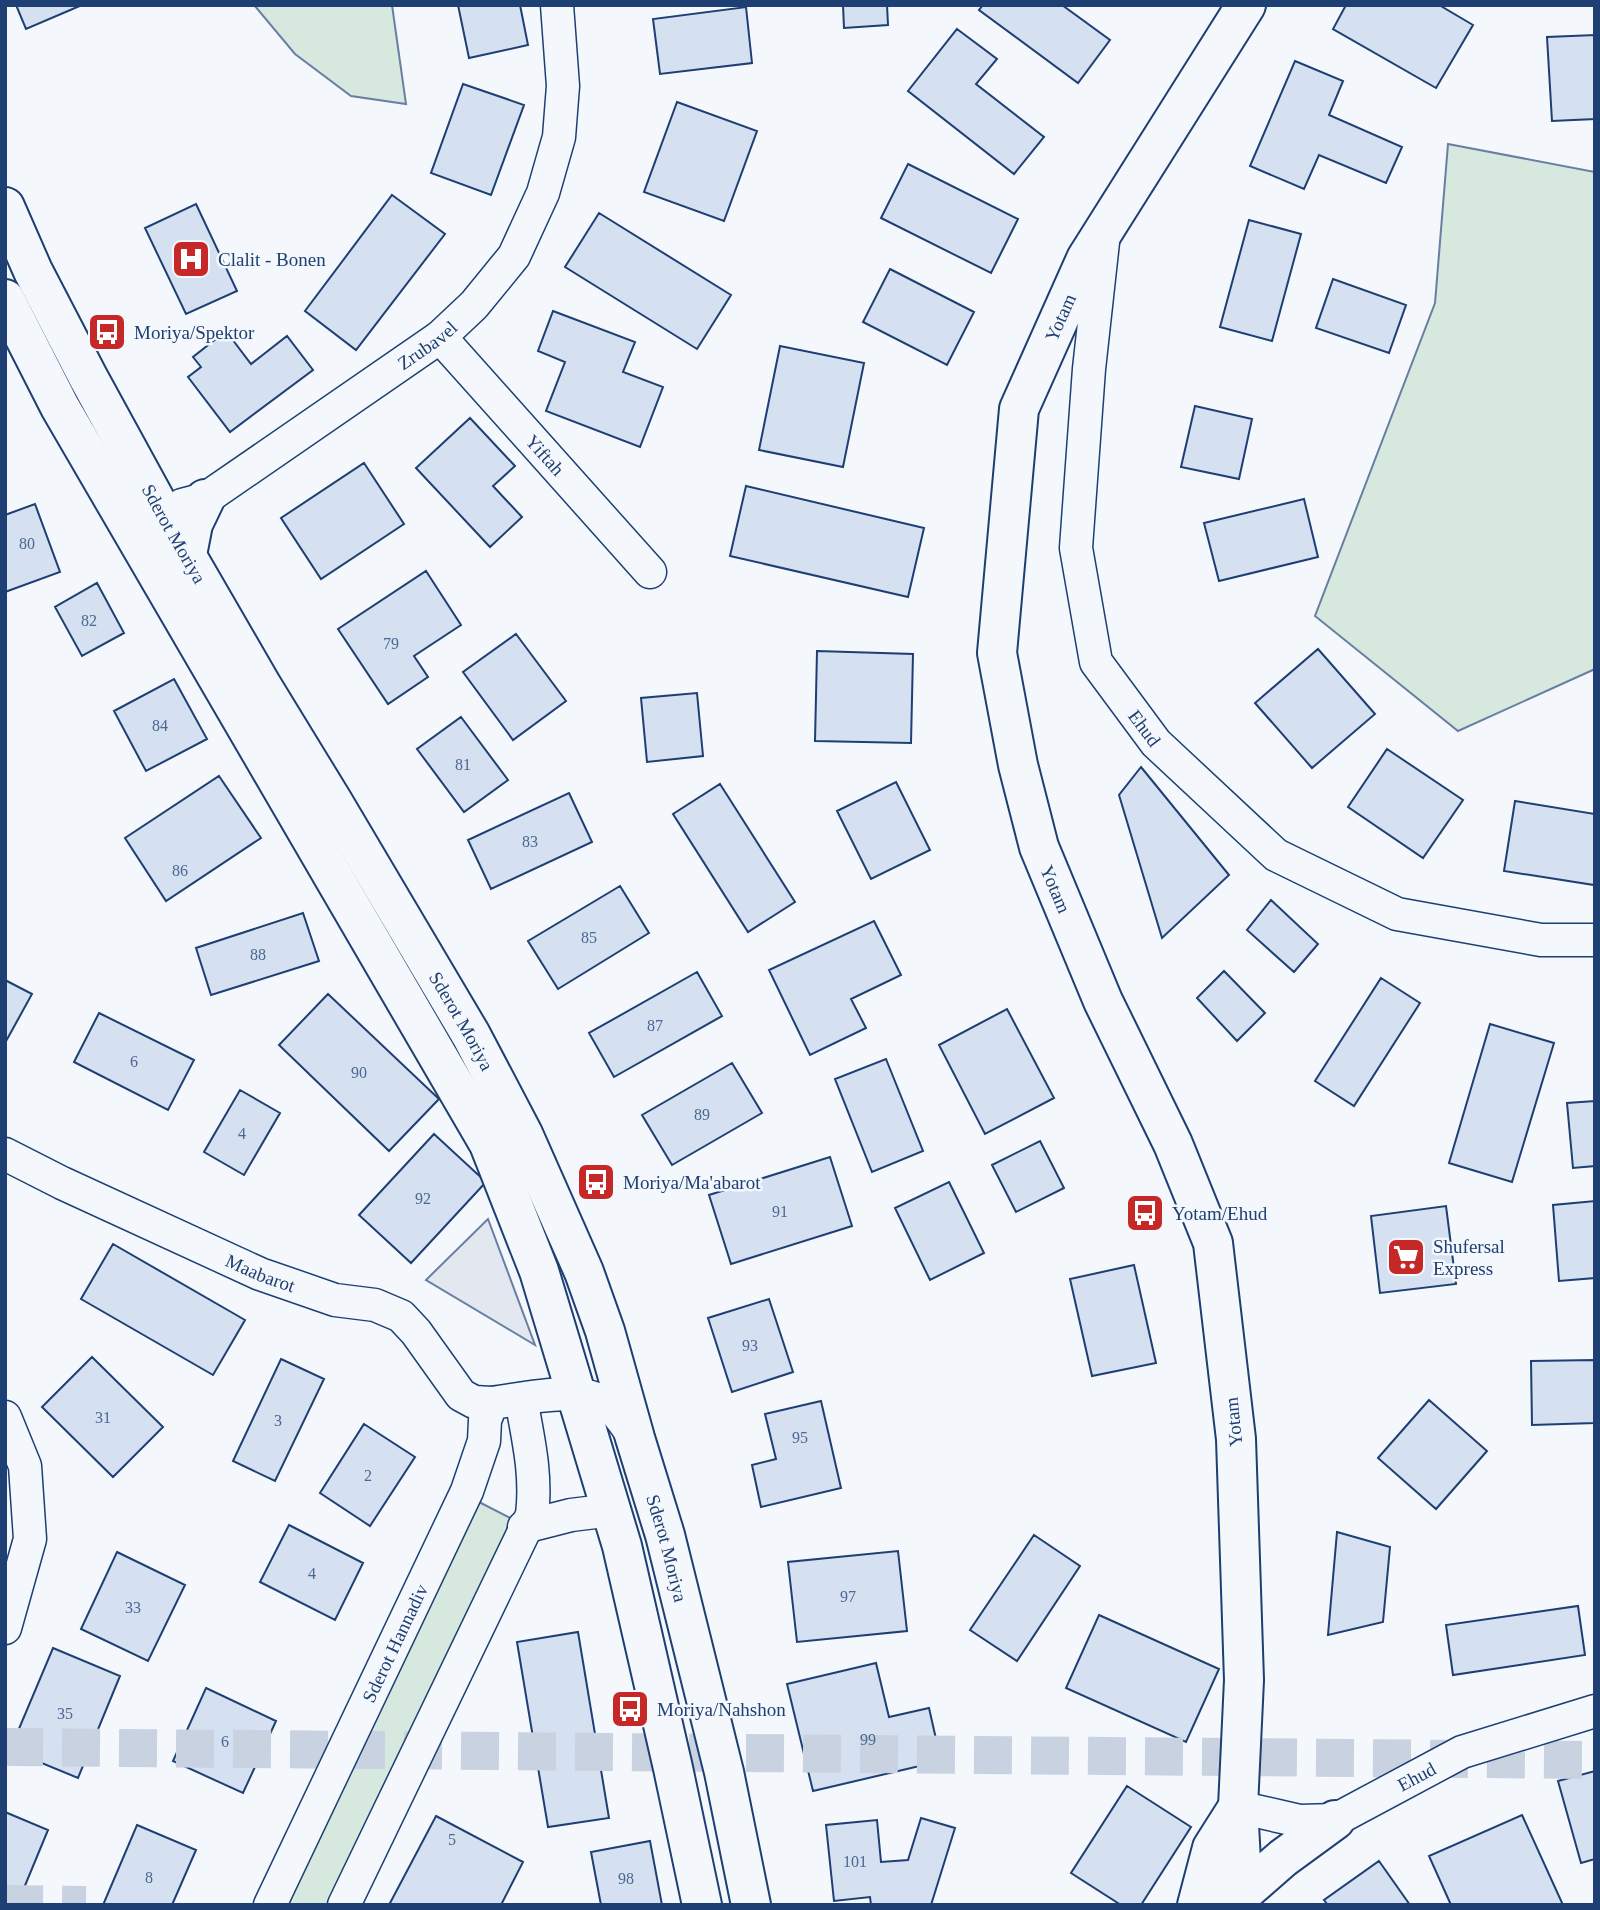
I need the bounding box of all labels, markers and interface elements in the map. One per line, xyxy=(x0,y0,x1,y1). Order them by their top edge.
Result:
hospital icon: Clalit - Bonen xyxy=(170,238,212,280)
place label: Clalit - Bonen xyxy=(218,249,326,270)
street label: Yotam xyxy=(1041,290,1080,345)
bus stop icon: Moriya/Spektor xyxy=(86,311,128,353)
street label: Zrubavel xyxy=(394,317,461,374)
place label: Moriya/Spektor xyxy=(134,322,255,343)
street label: Yiftah xyxy=(521,430,569,480)
street label: Sderot Moriya xyxy=(138,481,210,587)
house number: 80 xyxy=(19,535,35,552)
house number: 82 xyxy=(81,612,97,629)
house number: 79 xyxy=(383,635,399,652)
street label: Ehud xyxy=(1124,706,1165,751)
house number: 84 xyxy=(152,717,168,734)
house number: 81 xyxy=(455,756,471,773)
house number: 83 xyxy=(522,833,538,850)
house number: 86 xyxy=(172,862,188,879)
street label: Yotam xyxy=(1036,862,1075,916)
house number: 85 xyxy=(581,929,597,946)
house number: 88 xyxy=(250,946,266,963)
street label: Sderot Moriya xyxy=(425,968,498,1075)
house number: 87 xyxy=(647,1017,663,1034)
house number: 6 xyxy=(130,1053,138,1070)
house number: 90 xyxy=(351,1064,367,1081)
house number: 89 xyxy=(694,1106,710,1123)
house number: 4 xyxy=(238,1125,246,1142)
bus stop icon: Moriya/Ma'abarot xyxy=(575,1161,617,1203)
place label: Moriya/Ma'abarot xyxy=(623,1172,761,1193)
house number: 92 xyxy=(415,1190,431,1207)
bus stop icon: Yotam/Ehud xyxy=(1124,1192,1166,1234)
house number: 91 xyxy=(772,1203,788,1220)
place label: Yotam/Ehud xyxy=(1172,1203,1268,1224)
supermarket icon: Shufersal Express xyxy=(1385,1236,1427,1278)
place label: Shufersal Express xyxy=(1433,1236,1505,1279)
street label: Maabarot xyxy=(222,1250,298,1297)
house number: 93 xyxy=(742,1337,758,1354)
street label: Yotam xyxy=(1220,1396,1247,1448)
house number: 31 xyxy=(95,1409,111,1426)
house number: 3 xyxy=(274,1412,282,1429)
house number: 95 xyxy=(792,1429,808,1446)
house number: 2 xyxy=(364,1467,372,1484)
street label: Sderot Moriya xyxy=(642,1492,691,1605)
house number: 4 xyxy=(308,1565,316,1582)
street label: Sderot Hannadiv xyxy=(358,1580,432,1706)
house number: 97 xyxy=(840,1588,856,1605)
house number: 33 xyxy=(125,1599,141,1616)
bus stop icon: Moriya/Nahshon xyxy=(609,1688,651,1730)
place label: Moriya/Nahshon xyxy=(657,1699,786,1720)
house number: 35 xyxy=(57,1705,73,1722)
house number: 99 xyxy=(860,1731,876,1748)
house number: 6 xyxy=(221,1733,229,1750)
street label: Ehud xyxy=(1394,1758,1440,1796)
house number: 5 xyxy=(448,1831,456,1848)
house number: 101 xyxy=(843,1853,867,1870)
house number: 8 xyxy=(145,1869,153,1886)
house number: 98 xyxy=(618,1870,634,1887)

